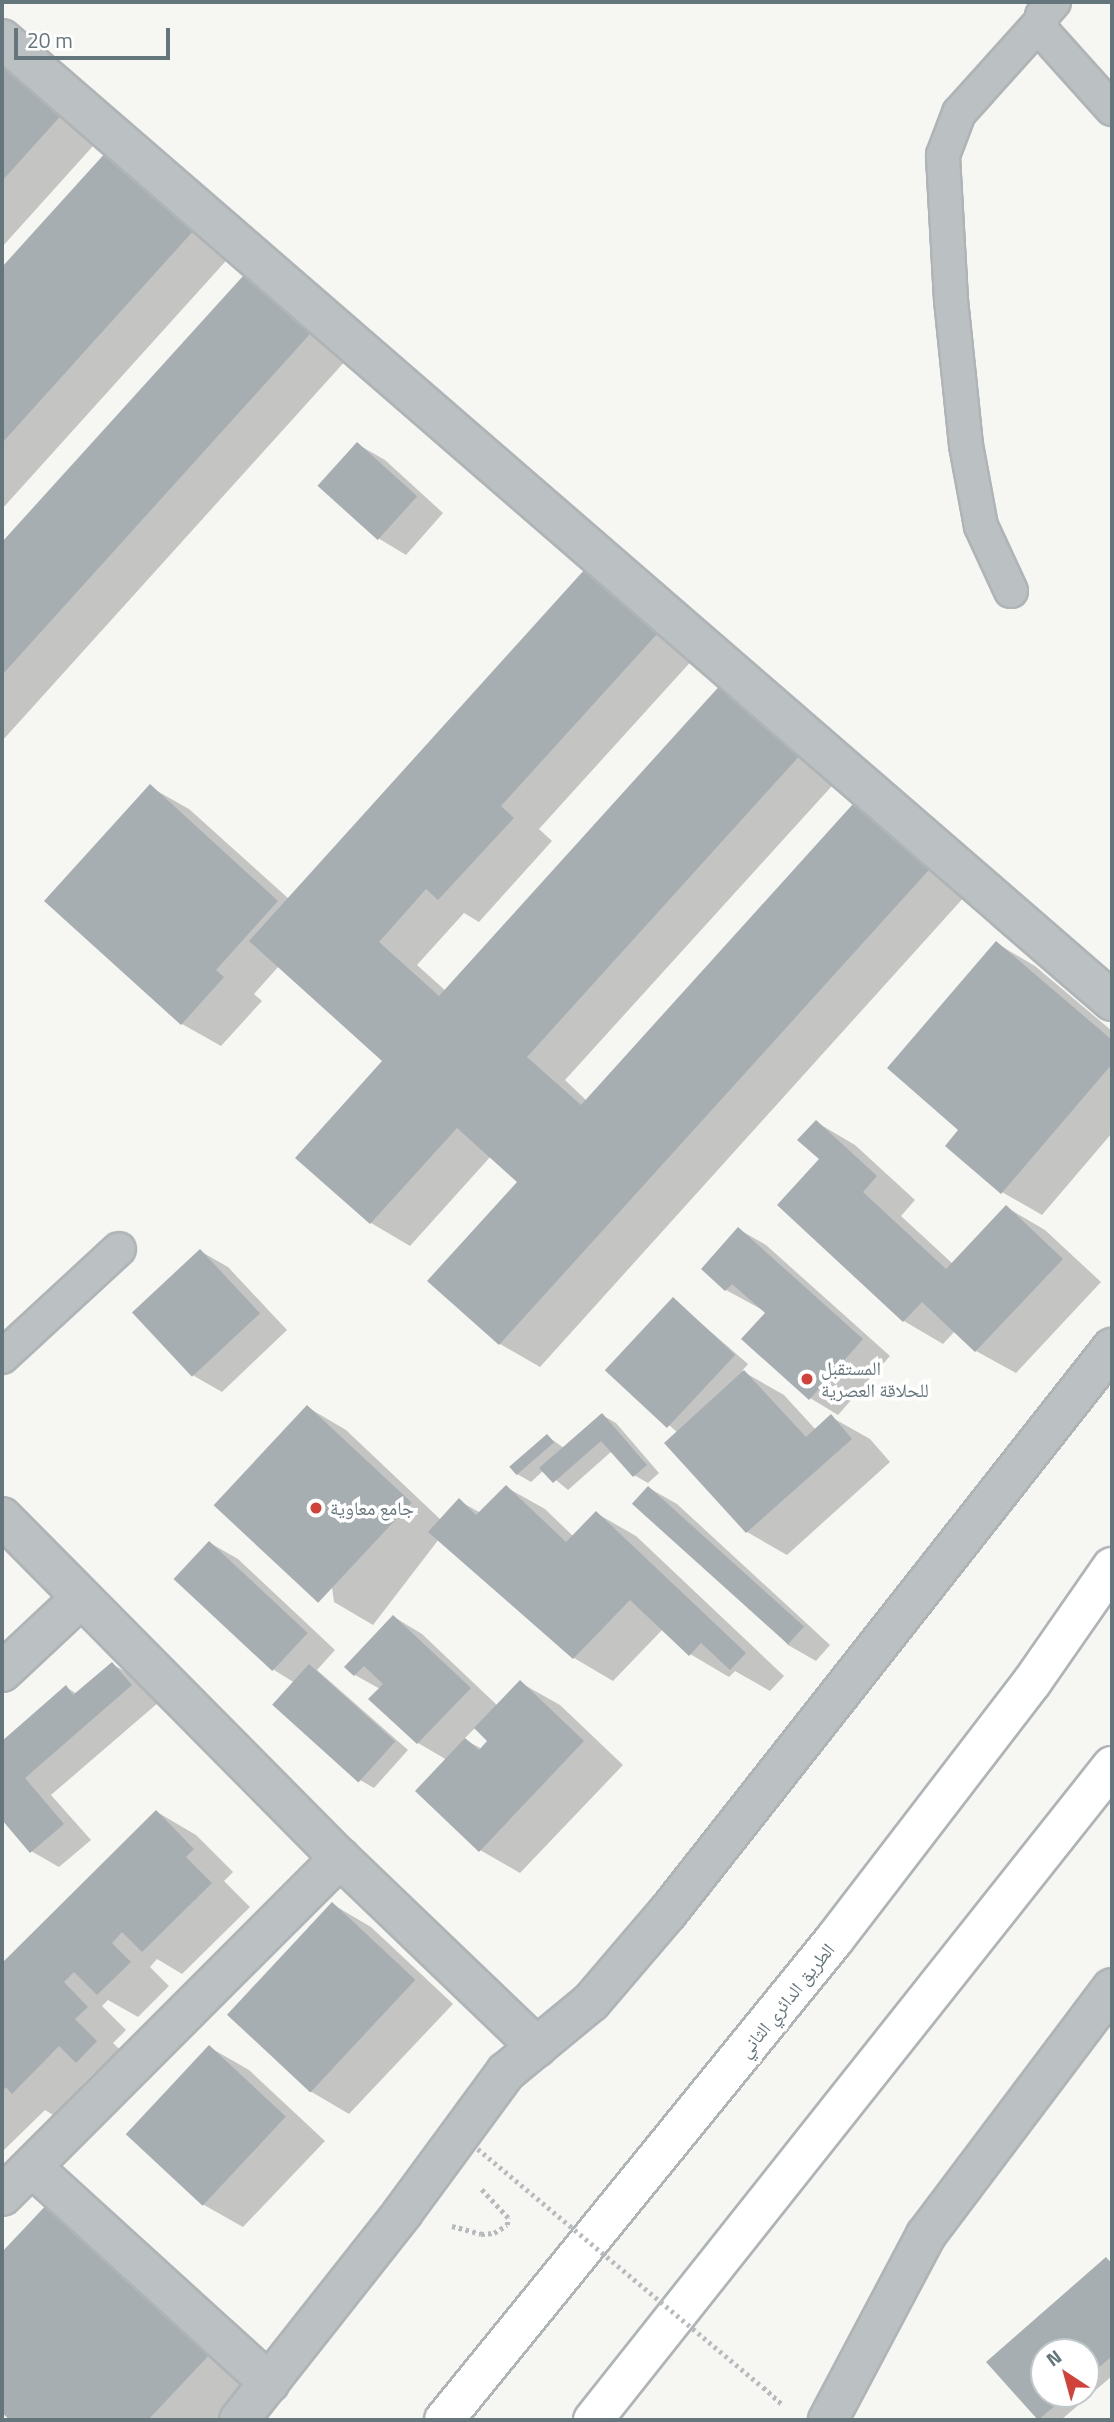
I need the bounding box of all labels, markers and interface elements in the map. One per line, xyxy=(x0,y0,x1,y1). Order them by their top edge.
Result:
scale bar xyxy=(18,14,173,58)
text: 20 m xyxy=(27,24,73,56)
place label: المستقبل للحلاقة العصرية xyxy=(821,1357,929,1401)
marker: المستقبل للحلاقة العصرية xyxy=(799,1371,815,1387)
place label: جامع معاوية xyxy=(330,1497,414,1519)
marker: جامع معاوية xyxy=(308,1500,324,1516)
street label: الطريق الدائري الثاني xyxy=(733,1938,839,2062)
north arrow xyxy=(1030,2338,1100,2408)
text: N xyxy=(1040,2342,1067,2373)

